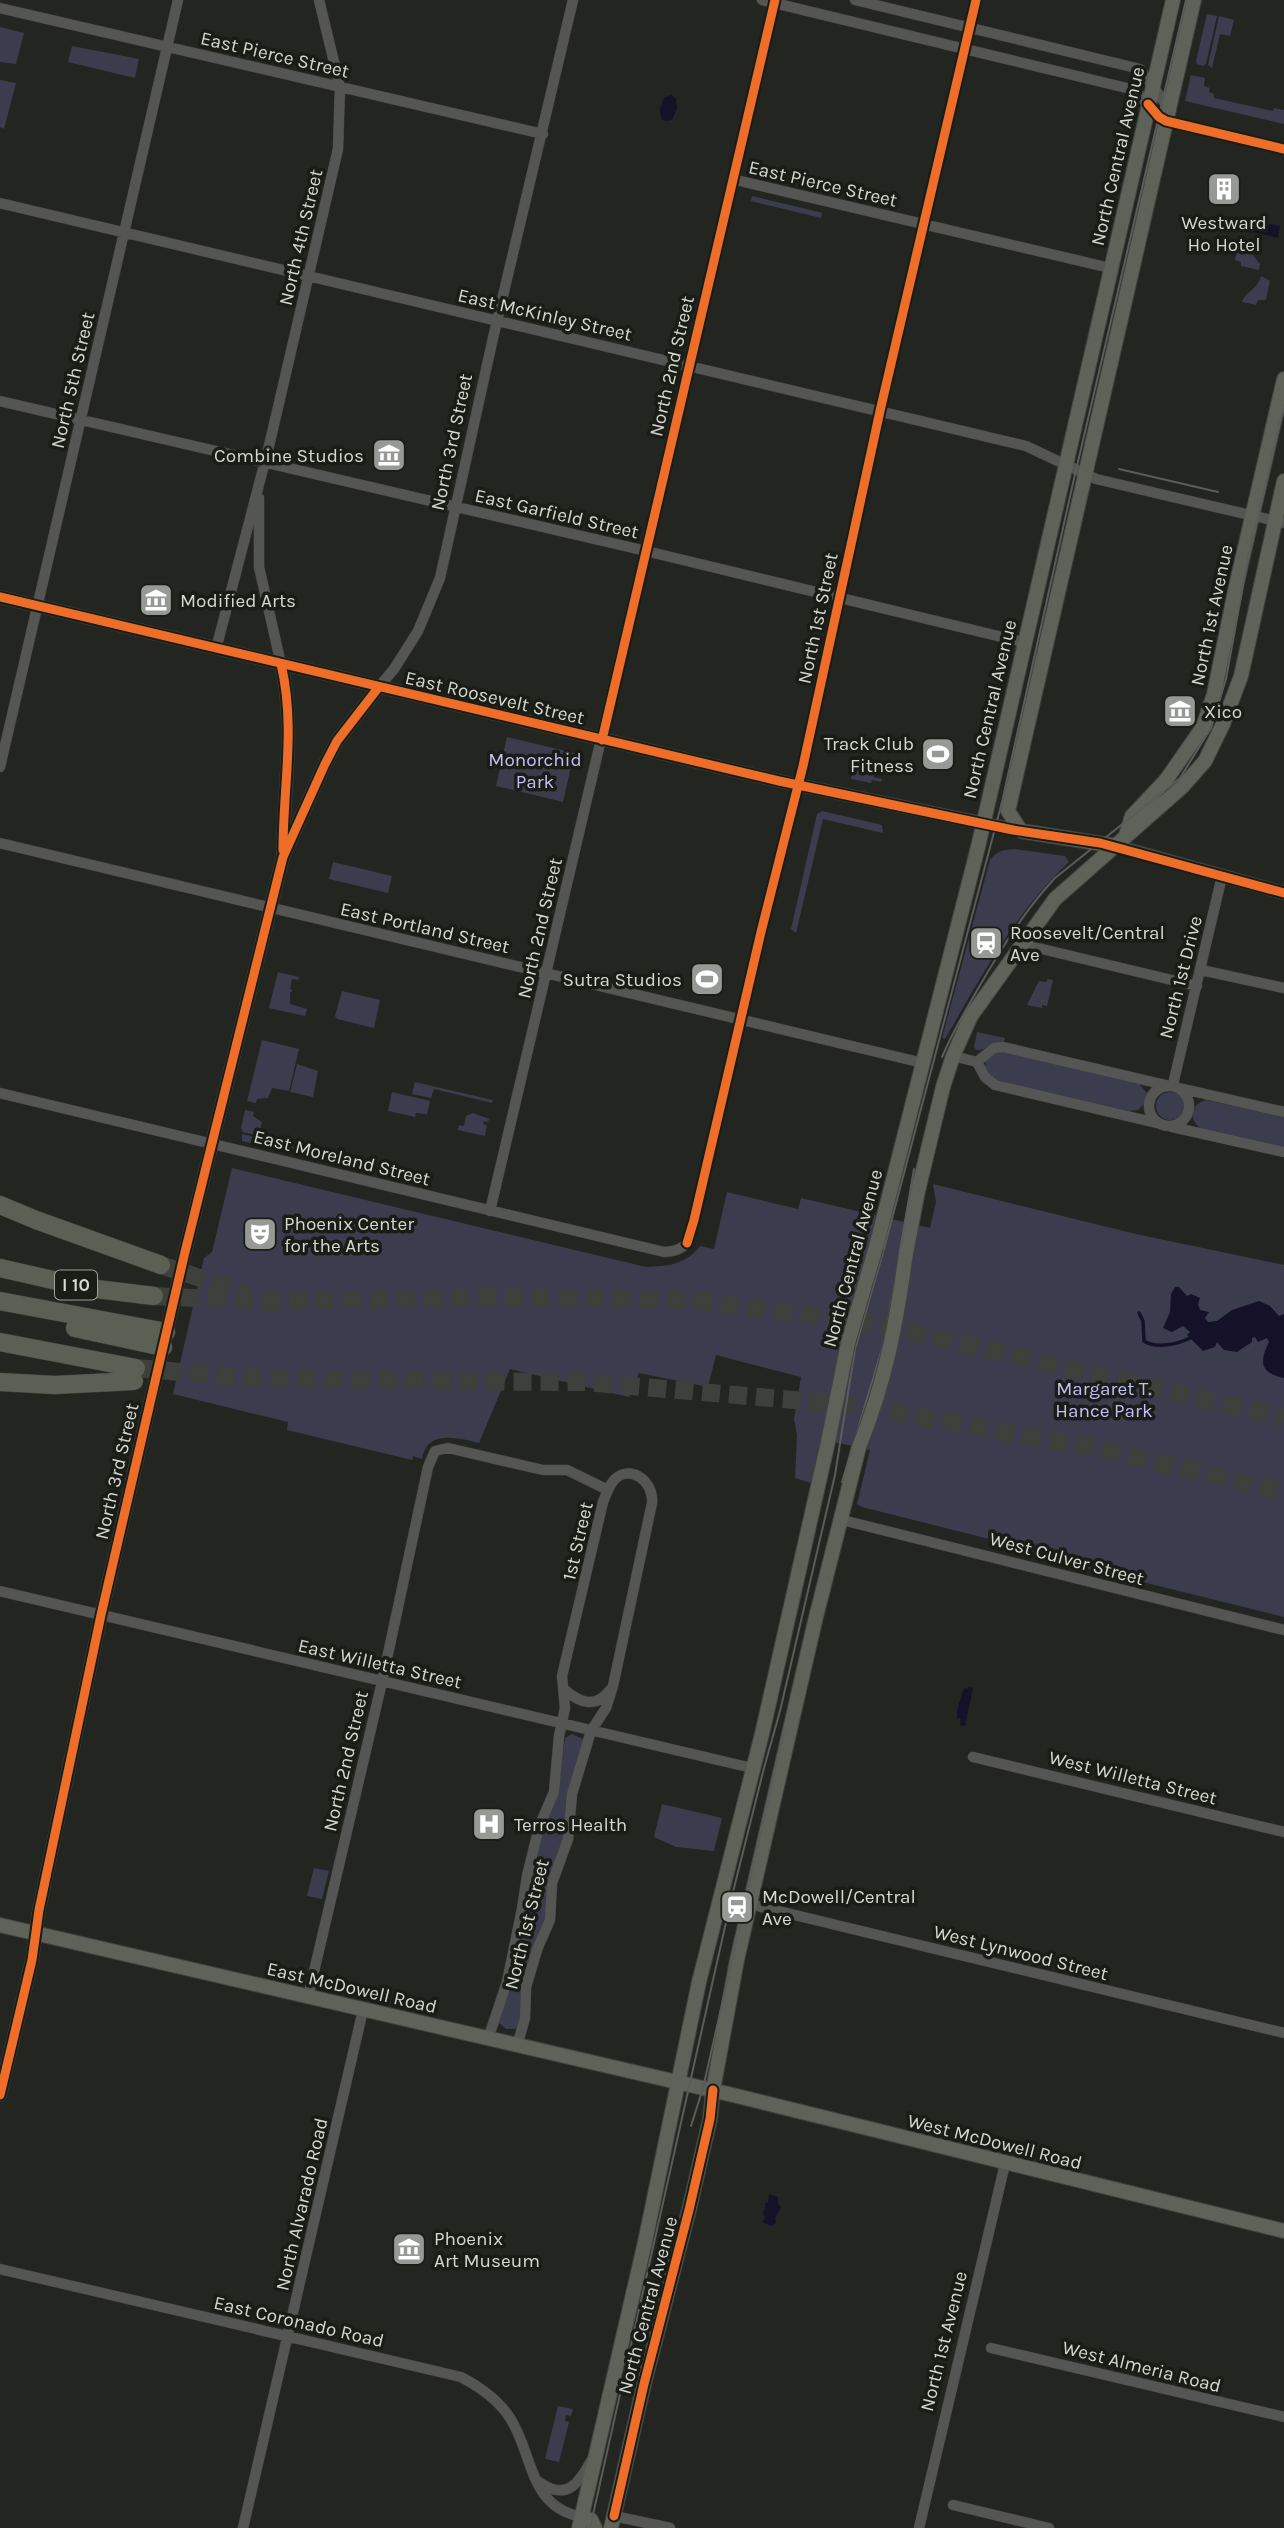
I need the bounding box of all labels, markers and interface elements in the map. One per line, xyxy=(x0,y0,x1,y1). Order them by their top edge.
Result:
street label: East Pierce Street xyxy=(198,27,351,83)
street label: North Central Avenue xyxy=(1087,65,1149,248)
street label: East Pierce Street xyxy=(746,156,899,212)
street label: North 4th Street xyxy=(275,167,327,308)
building icon: Westward Ho Hotel xyxy=(1205,170,1243,208)
place label: Westward Ho Hotel xyxy=(1181,212,1267,256)
street label: East McKinley Street xyxy=(456,284,634,346)
street label: North 2nd Street xyxy=(645,294,699,439)
street label: North 5th Street xyxy=(47,310,99,451)
street label: North 3rd Street xyxy=(427,372,477,513)
museum icon: Combine Studios xyxy=(370,436,408,474)
place label: Combine Studios xyxy=(214,445,364,467)
street label: East Garfield Street xyxy=(473,484,641,544)
street label: North 1st Avenue xyxy=(1186,543,1238,688)
street label: North 1st Street xyxy=(793,551,843,686)
museum icon: Modified Arts xyxy=(137,581,175,619)
place label: Modified Arts xyxy=(180,590,296,612)
street label: North Central Avenue xyxy=(959,618,1021,801)
street label: East Roosevelt Street xyxy=(403,667,587,729)
museum icon: Xico xyxy=(1161,692,1199,730)
place label: Xico xyxy=(1204,701,1242,723)
place label: Track Club Fitness xyxy=(824,733,914,777)
sports icon: Track Club Fitness xyxy=(919,735,957,773)
park label: Monorchid Park xyxy=(488,749,582,793)
street label: North 2nd Street xyxy=(513,856,567,1001)
street label: East Portland Street xyxy=(338,898,511,958)
street label: North 1st Drive xyxy=(1155,914,1207,1041)
place label: Roosevelt/Central Ave xyxy=(1010,922,1165,966)
station icon: Roosevelt/Central Ave xyxy=(967,924,1005,962)
sports icon: Sutra Studios xyxy=(688,960,726,998)
place label: Sutra Studios xyxy=(563,969,682,991)
street label: East Moreland Street xyxy=(251,1125,432,1191)
street label: North Central Avenue xyxy=(819,1167,887,1350)
place label: Phoenix Center for the Arts xyxy=(284,1213,414,1257)
theatre icon: Phoenix Center for the Arts xyxy=(241,1215,279,1253)
road number: I 10 xyxy=(55,1270,97,1300)
park label: Margaret T. Hance Park xyxy=(1055,1378,1153,1422)
street label: North 3rd Street xyxy=(91,1401,143,1542)
street label: 1st Street xyxy=(558,1500,598,1583)
street label: West Culver Street xyxy=(987,1528,1146,1590)
street label: East Willetta Street xyxy=(296,1634,464,1694)
street label: North 2nd Street xyxy=(319,1689,373,1834)
street label: West Willetta Street xyxy=(1047,1746,1219,1809)
hospital icon: Terros Health xyxy=(470,1805,508,1843)
place label: Terros Health xyxy=(514,1814,627,1836)
street label: North 1st Street xyxy=(500,1857,554,1992)
place label: McDowell/Central Ave xyxy=(762,1886,916,1930)
station icon: McDowell/Central Ave xyxy=(718,1888,756,1926)
street label: West Lynwood Street xyxy=(931,1921,1110,1985)
street label: East McDowell Road xyxy=(265,1958,439,2018)
street label: West McDowell Road xyxy=(905,2110,1084,2174)
street label: North Alvarado Road xyxy=(271,2116,333,2293)
street label: North Central Avenue xyxy=(614,2214,682,2397)
place label: Phoenix Art Museum xyxy=(434,2228,540,2272)
museum icon: Phoenix Art Museum xyxy=(390,2230,428,2268)
street label: North 1st Avenue xyxy=(916,2269,972,2414)
street label: East Coronado Road xyxy=(212,2292,386,2352)
street label: West Almeria Road xyxy=(1060,2337,1223,2397)

